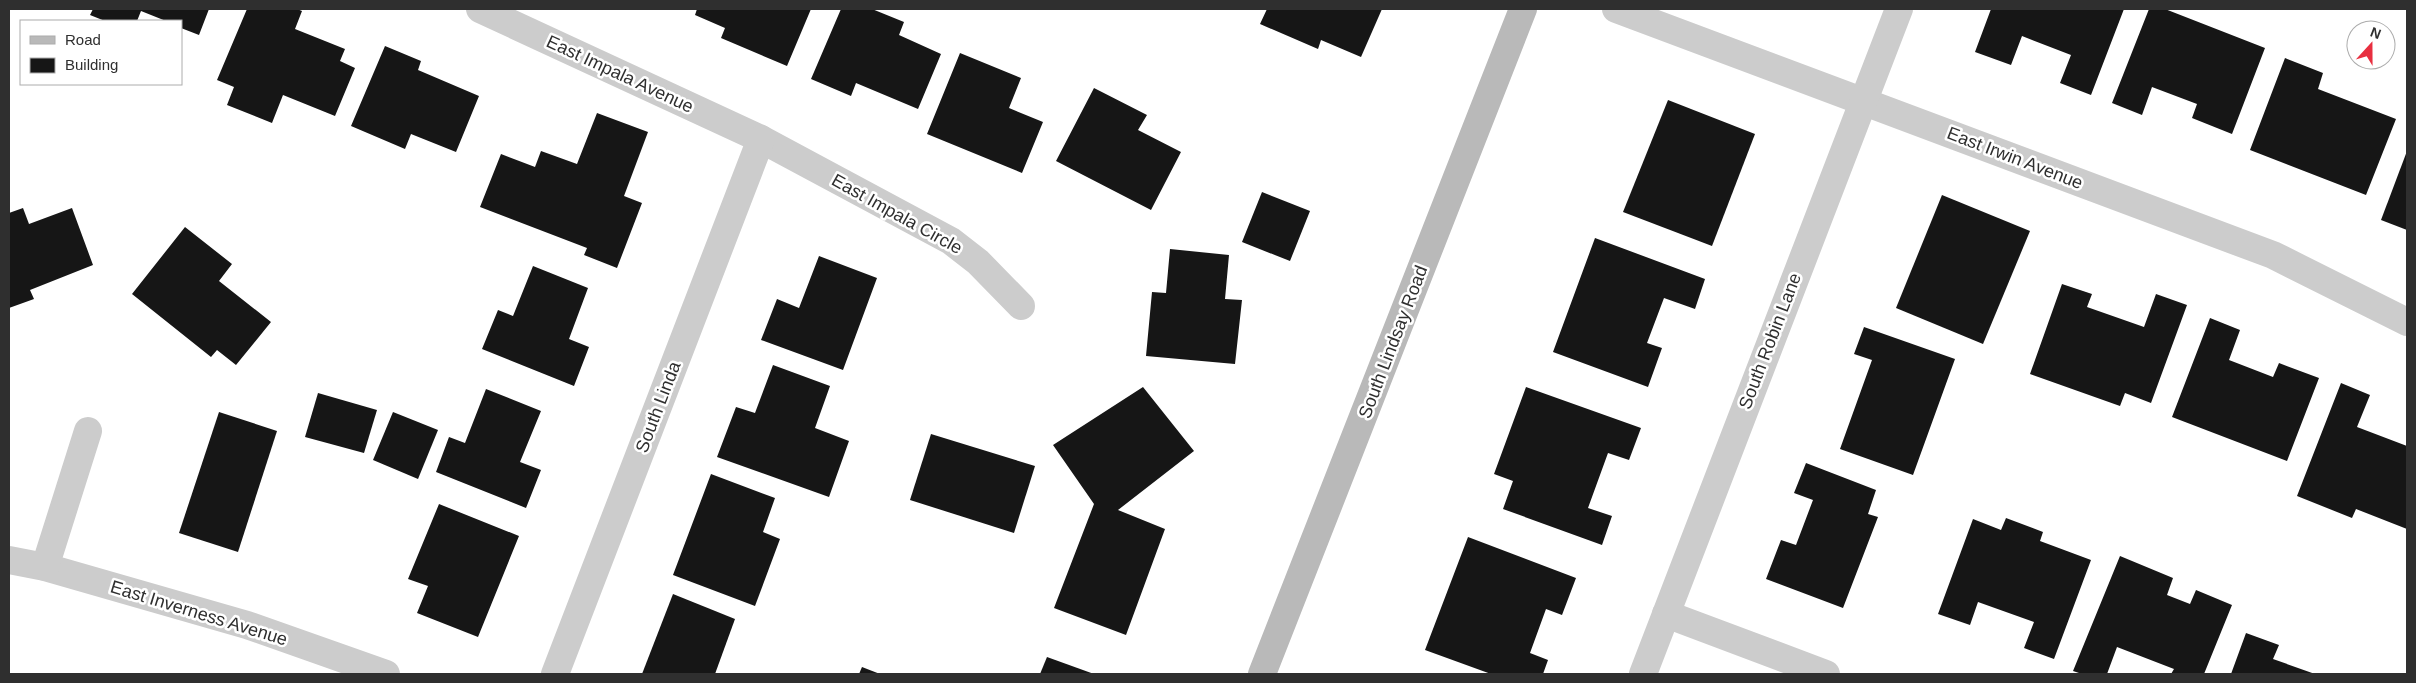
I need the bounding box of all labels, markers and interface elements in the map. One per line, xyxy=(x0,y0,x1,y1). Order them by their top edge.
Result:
legend xyxy=(20,20,182,85)
north arrow xyxy=(2346,20,2396,70)
text: N xyxy=(2368,24,2383,42)
text: Road xyxy=(65,31,101,48)
street label: East Impala Avenue xyxy=(543,31,697,117)
text: Building xyxy=(65,56,118,73)
street label: East Irwin Avenue xyxy=(1944,123,2086,193)
street label: East Impala Circle xyxy=(828,170,966,258)
street label: South Lindsay Road xyxy=(1355,263,1431,421)
street label: South Robin Lane xyxy=(1735,270,1805,412)
street label: South Linda xyxy=(631,358,685,455)
street label: East Inverness Avenue xyxy=(108,577,290,649)

